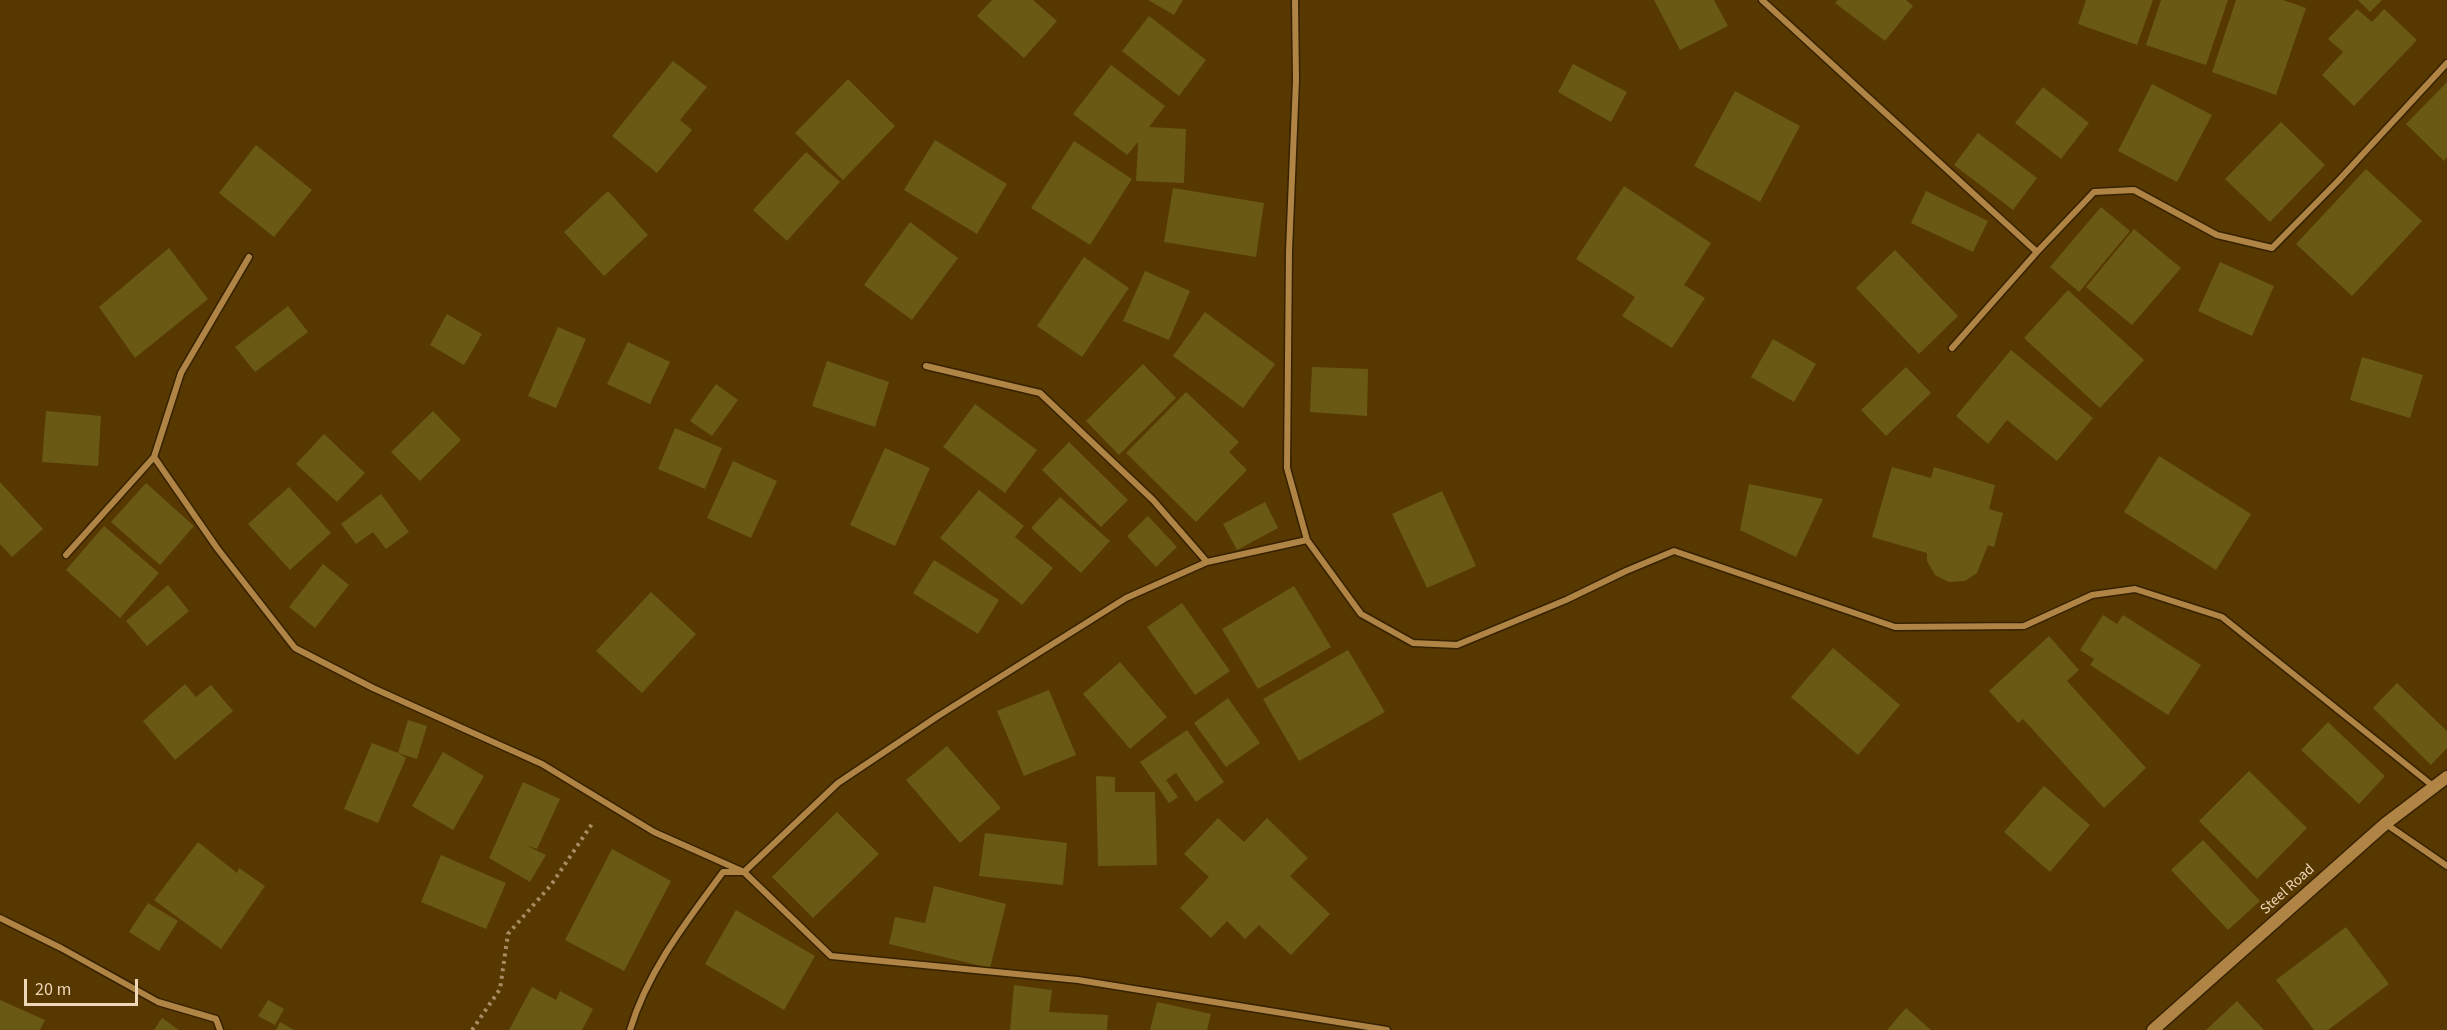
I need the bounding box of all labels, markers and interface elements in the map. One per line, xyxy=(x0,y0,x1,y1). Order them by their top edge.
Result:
street label: Steel Road xyxy=(2257,861,2319,919)
scale bar xyxy=(27,967,141,1005)
text: 20 m xyxy=(35,977,71,1002)

